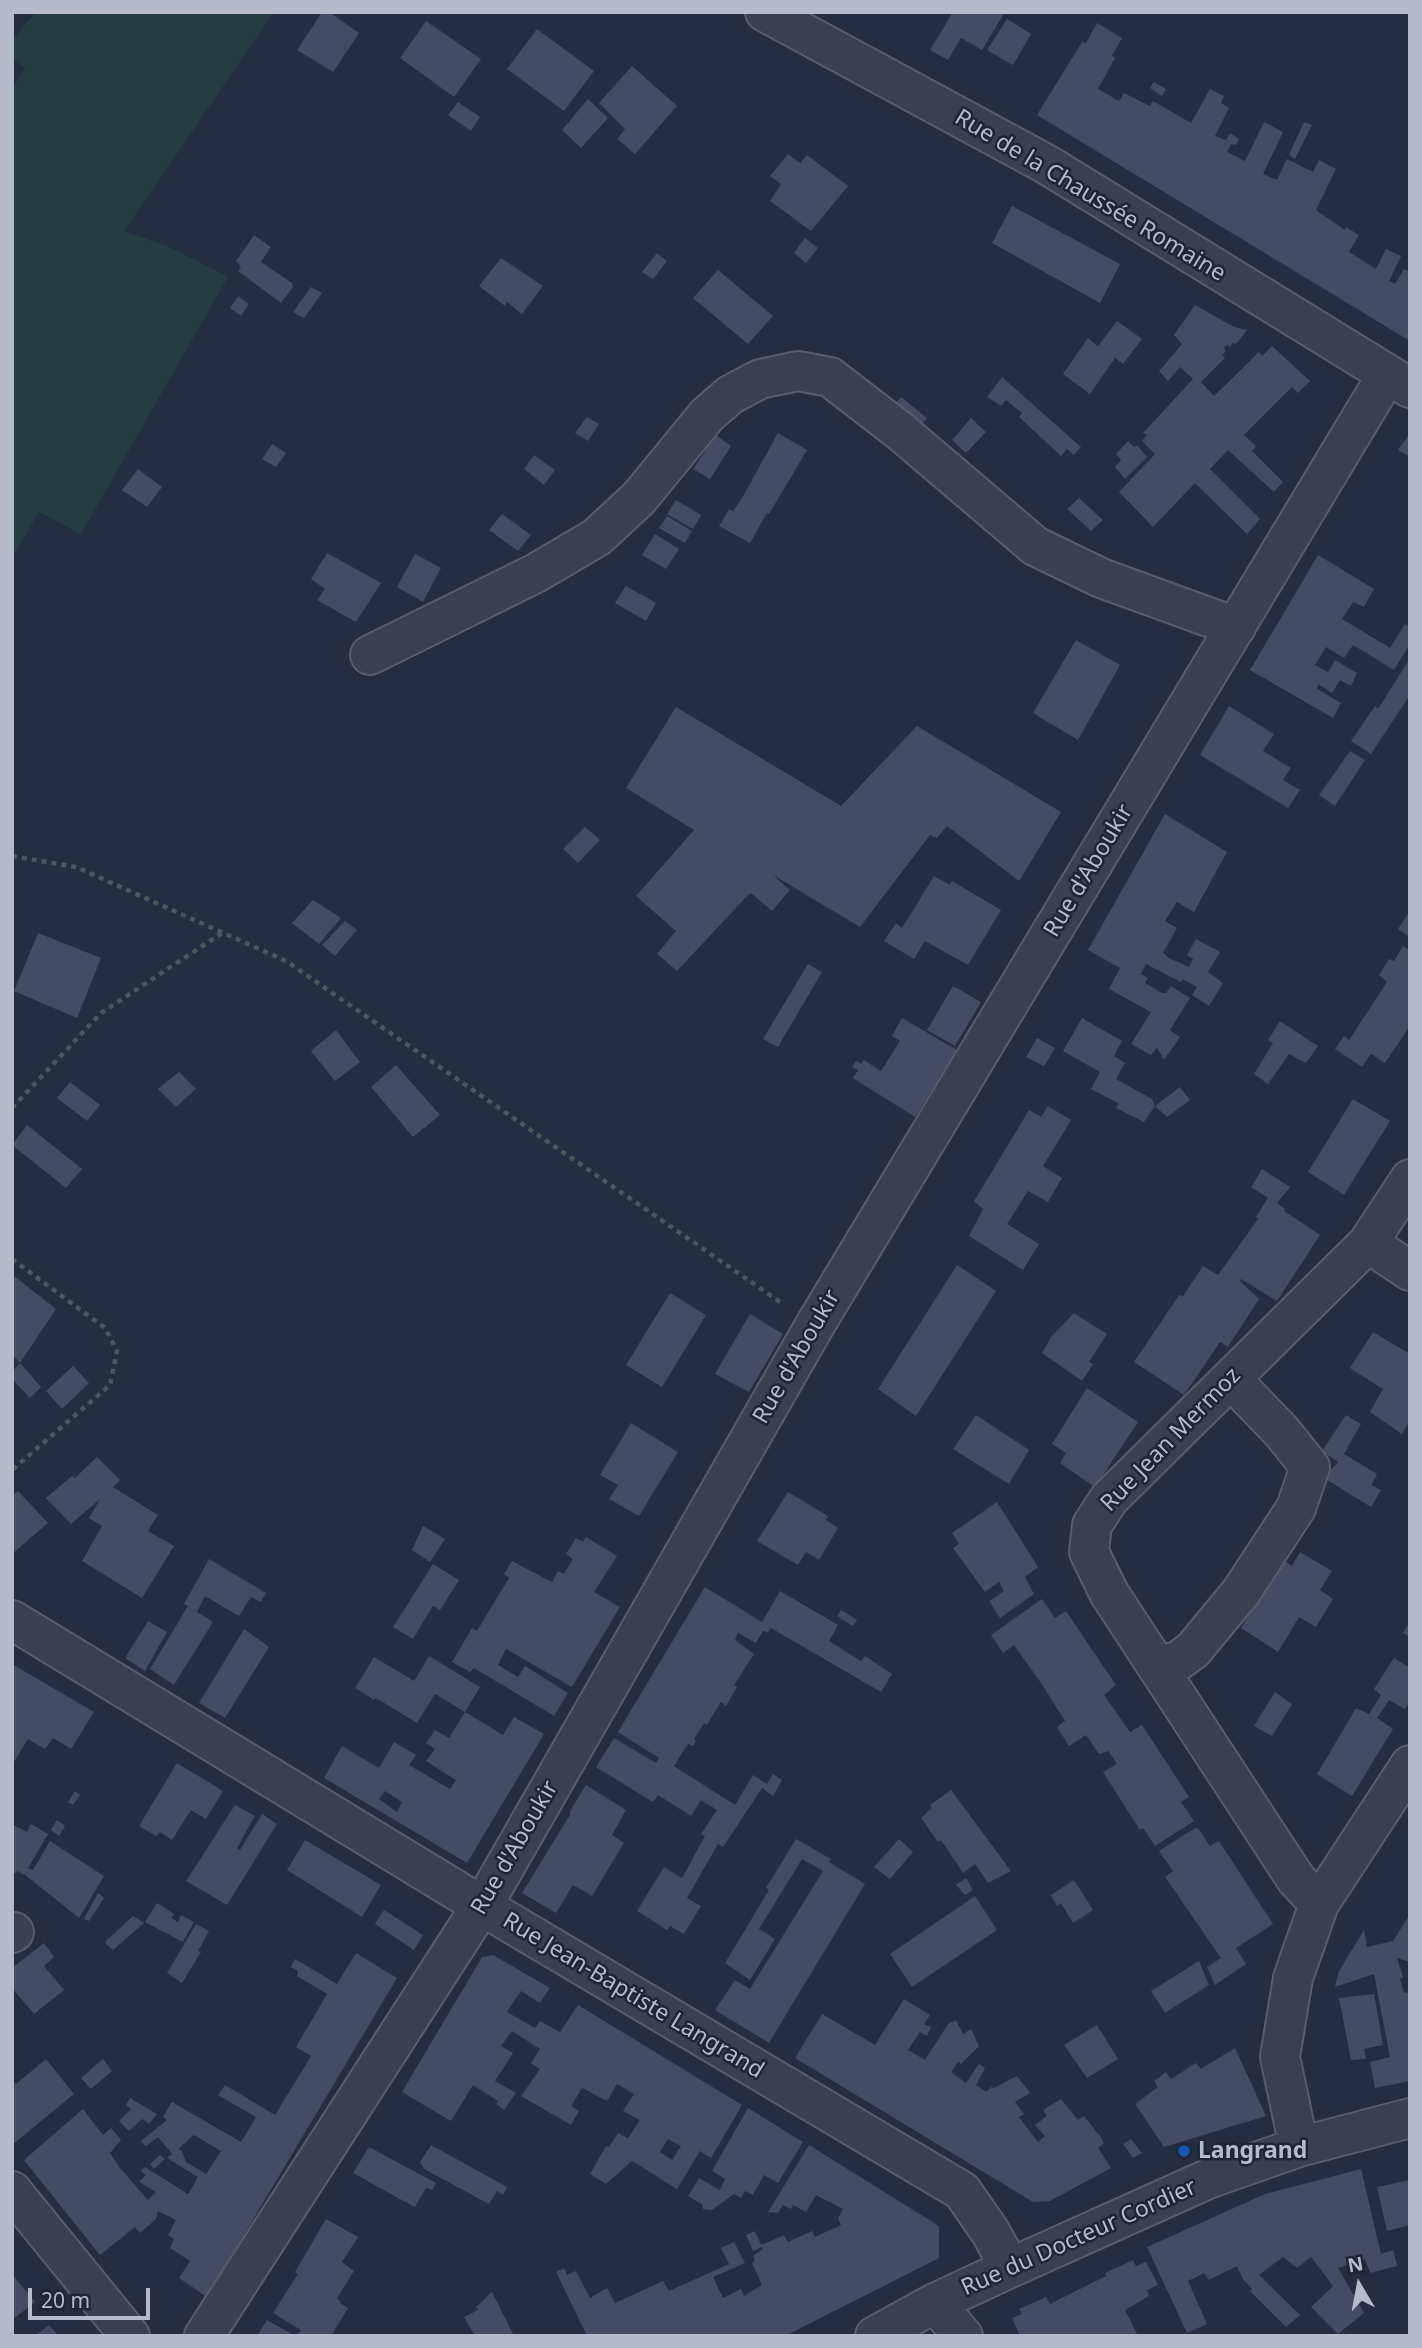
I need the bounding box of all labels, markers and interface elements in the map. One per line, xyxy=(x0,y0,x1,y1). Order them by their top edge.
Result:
street label: Rue de la Chaussée Romaine xyxy=(950,104,1230,288)
street label: Rue d'Aboukir xyxy=(1039,800,1139,942)
street label: Rue d'Aboukir xyxy=(748,1285,846,1429)
street label: Rue Jean Mermoz xyxy=(1095,1362,1247,1518)
street label: Rue d'Aboukir xyxy=(466,1776,564,1920)
street label: Rue Jean-Baptiste Langrand xyxy=(498,1907,768,2085)
place label: Langrand xyxy=(1198,2137,1307,2165)
marker: Langrand xyxy=(1176,2143,1192,2159)
street label: Rue du Docteur Cordier xyxy=(957,2174,1201,2302)
north arrow xyxy=(1324,2250,1394,2320)
text: N xyxy=(1345,2250,1365,2278)
scale bar xyxy=(32,2274,154,2318)
text: 20 m xyxy=(41,2286,90,2314)

